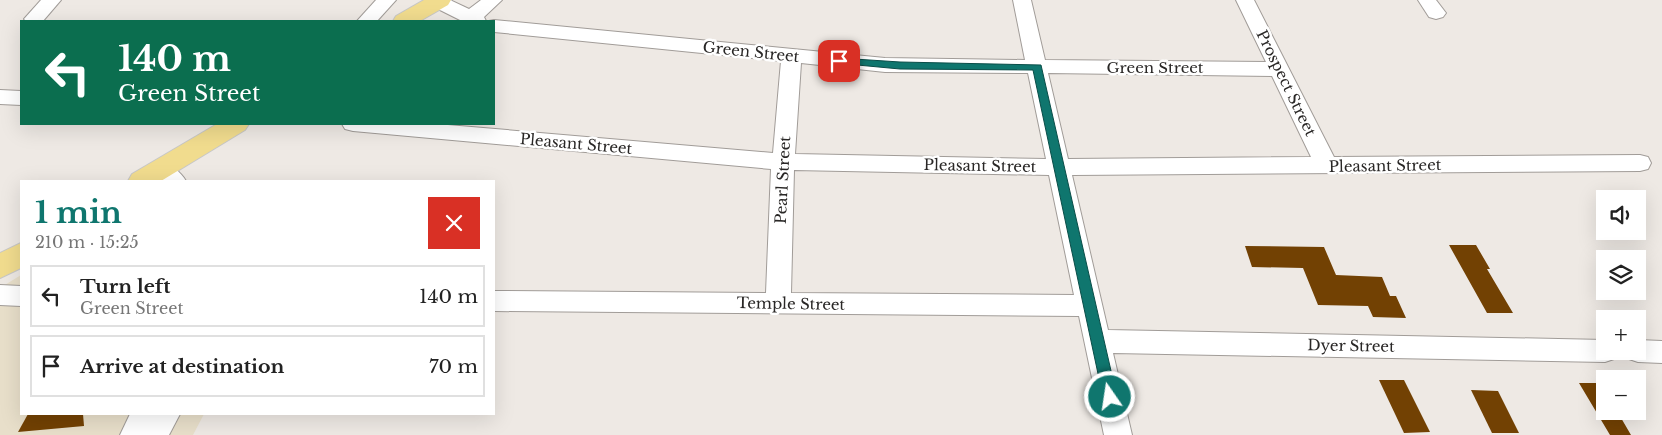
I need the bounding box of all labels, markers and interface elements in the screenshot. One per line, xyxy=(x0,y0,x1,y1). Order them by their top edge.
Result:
street label: Prospect Street xyxy=(1253,27,1321,139)
text: 140 m xyxy=(118,37,231,80)
street label: Green Street xyxy=(702,37,801,66)
icon: left xyxy=(35,40,100,105)
pin xyxy=(818,40,860,82)
icon: arrive xyxy=(825,47,853,75)
street label: Green Street xyxy=(1107,58,1204,77)
text: Green Street xyxy=(118,80,260,107)
street label: Pleasant Street xyxy=(519,129,633,158)
street label: Pearl Street xyxy=(771,135,794,225)
street label: Pleasant Street xyxy=(924,155,1037,176)
street label: Pleasant Street xyxy=(1329,155,1442,176)
map controls xyxy=(1596,190,1646,420)
button: sound xyxy=(1596,190,1646,240)
text: 1 min xyxy=(35,194,122,231)
button: close xyxy=(428,197,480,249)
text: 210 m · 15:25 xyxy=(35,232,139,252)
button: layers xyxy=(1596,250,1646,300)
text: Turn left xyxy=(80,275,171,298)
icon: left xyxy=(37,282,65,310)
text: 140 m xyxy=(419,285,478,308)
street label: Temple Street xyxy=(737,293,846,314)
text: Green Street xyxy=(80,298,183,318)
button: + xyxy=(1596,310,1646,360)
street label: Dyer Street xyxy=(1307,335,1395,356)
icon: arrive xyxy=(37,352,65,380)
text: Arrive at destination xyxy=(80,355,284,378)
text: 70 m xyxy=(429,355,478,378)
position arrow xyxy=(1083,370,1135,422)
button: − xyxy=(1596,370,1646,420)

